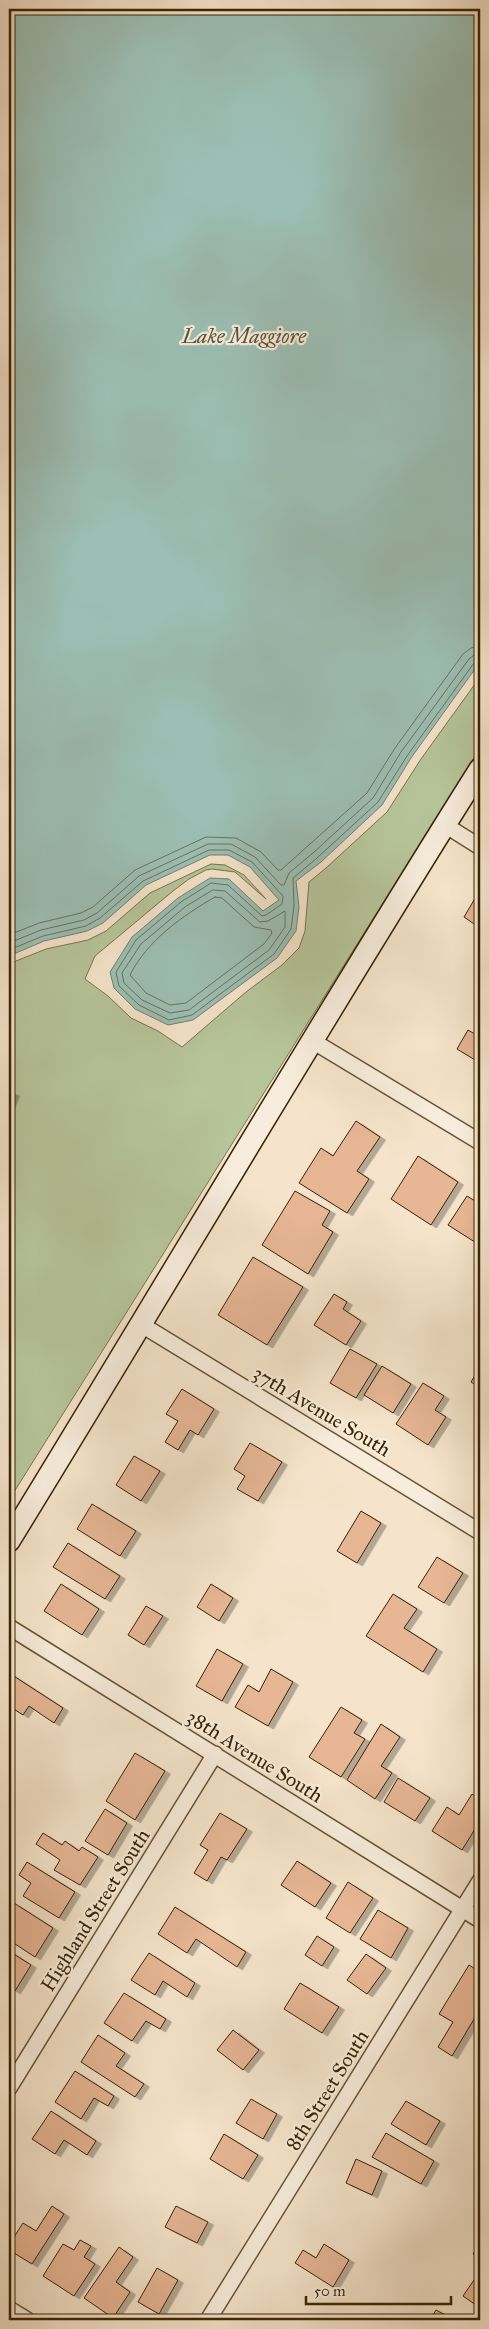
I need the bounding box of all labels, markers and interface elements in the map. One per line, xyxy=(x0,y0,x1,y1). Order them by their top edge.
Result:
water label: Lake Maggiore xyxy=(181,323,307,349)
street label: 37th Avenue South xyxy=(249,1361,395,1461)
street label: 38th Avenue South xyxy=(182,1704,328,1808)
street label: Highland Street South xyxy=(35,1824,156,1996)
street label: 8th Street South xyxy=(280,2025,374,2155)
scale bar xyxy=(306,2274,452,2306)
text: 50 m xyxy=(314,2282,346,2300)

